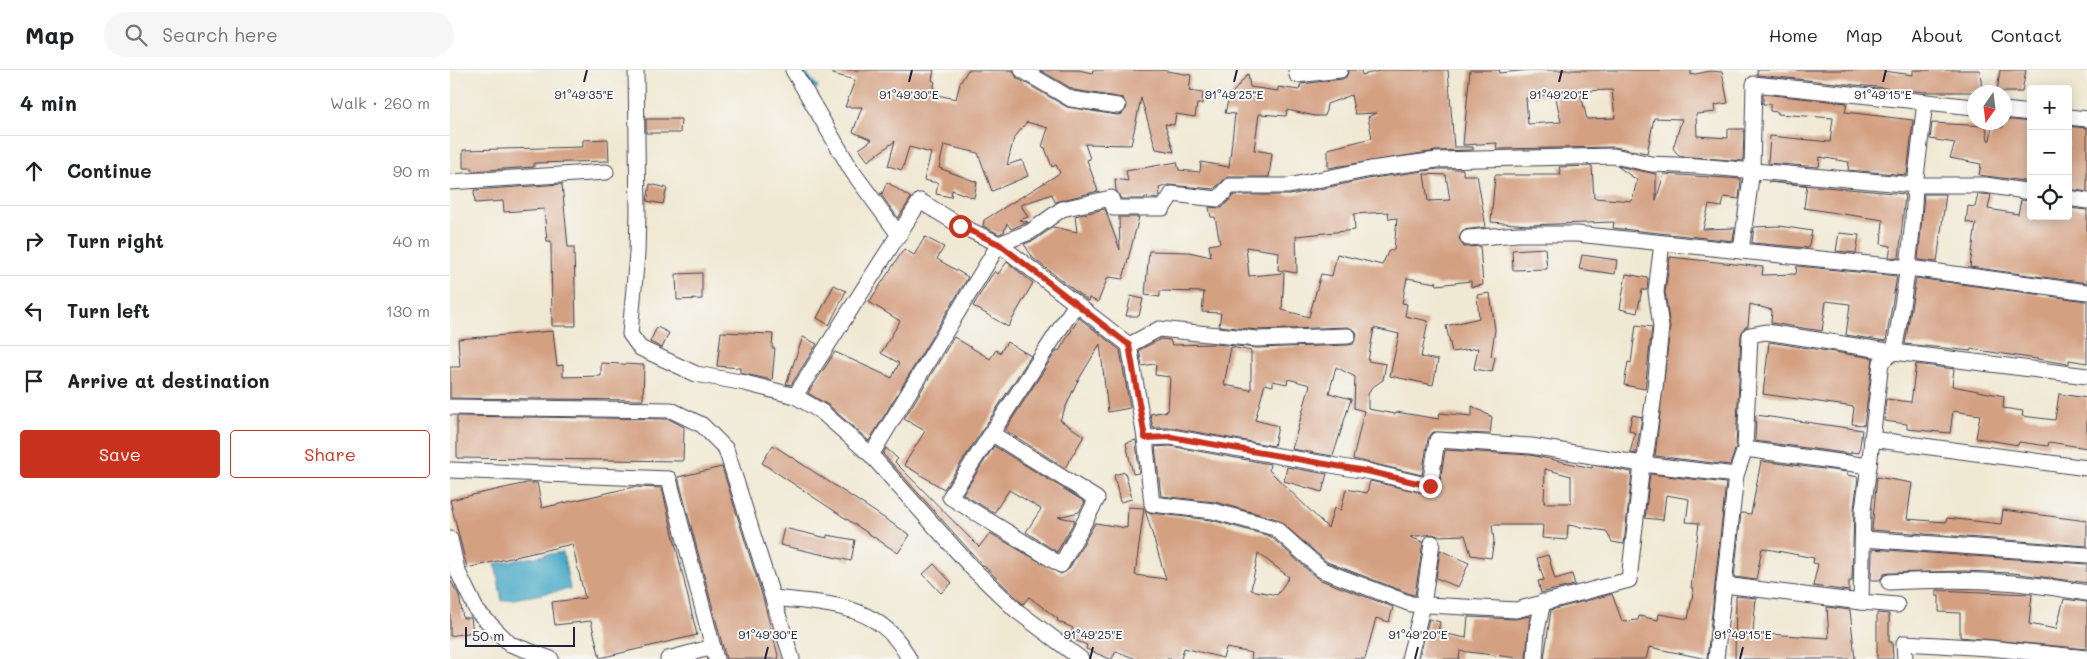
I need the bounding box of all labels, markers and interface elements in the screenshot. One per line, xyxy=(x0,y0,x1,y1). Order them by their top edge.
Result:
search box xyxy=(104,12,454,57)
text: Map xyxy=(25,19,74,50)
icon: search xyxy=(122,21,150,49)
text: Search here xyxy=(162,22,278,47)
text: Home xyxy=(1769,23,1818,47)
text: Map xyxy=(1846,23,1882,47)
text: About xyxy=(1910,23,1963,47)
text: Contact xyxy=(1991,23,2062,47)
north arrow xyxy=(1967,85,2012,130)
map controls xyxy=(2027,85,2072,220)
button: + xyxy=(2027,85,2072,130)
text: 91°49'35"E xyxy=(554,86,614,102)
text: 91°49'30"E xyxy=(879,86,939,102)
text: 91°49'25"E xyxy=(1205,86,1263,102)
text: 91°49'20"E xyxy=(1529,86,1589,102)
text: 91°49'15"E xyxy=(1854,86,1912,102)
text: 4 min xyxy=(20,89,77,116)
text: Walk · 260 m xyxy=(330,92,430,113)
button: − xyxy=(2027,130,2072,175)
icon: ahead xyxy=(20,157,48,185)
text: Continue xyxy=(67,158,152,183)
text: 90 m xyxy=(393,160,430,181)
button: locate xyxy=(2027,175,2072,220)
route start xyxy=(949,215,972,238)
icon: right xyxy=(20,227,48,255)
text: Turn right xyxy=(67,228,164,253)
text: 40 m xyxy=(393,230,430,251)
icon: left xyxy=(20,297,48,325)
text: Turn left xyxy=(67,298,150,323)
text: 130 m xyxy=(386,300,430,321)
icon: arrive xyxy=(20,367,48,395)
text: Arrive at destination xyxy=(67,368,270,393)
button: Save xyxy=(20,430,220,478)
button: Share xyxy=(230,430,430,478)
route end xyxy=(1419,475,1442,498)
scale bar xyxy=(465,624,575,647)
text: 50 m xyxy=(472,626,504,645)
text: 91°49'30"E xyxy=(738,626,798,642)
text: 91°49'25"E xyxy=(1064,626,1122,642)
text: 91°49'20"E xyxy=(1388,626,1448,642)
text: 91°49'15"E xyxy=(1714,626,1772,642)

